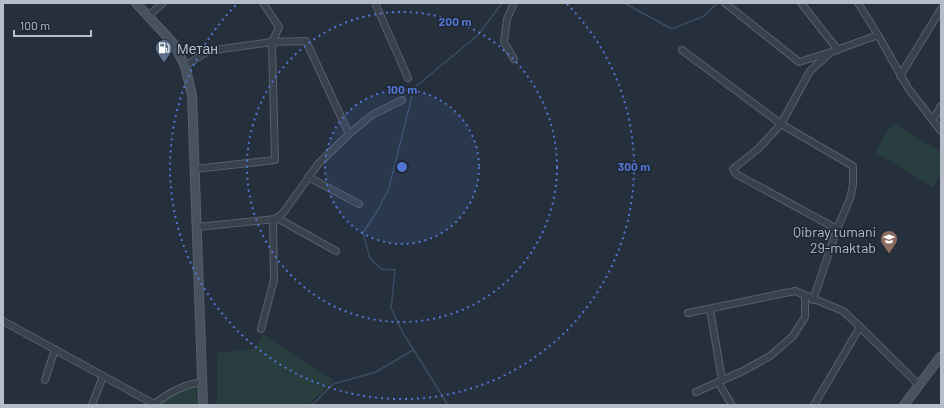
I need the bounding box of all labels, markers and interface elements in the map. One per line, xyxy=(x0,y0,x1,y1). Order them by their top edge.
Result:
scale bar xyxy=(14,12,91,38)
text: 200 m xyxy=(439,14,471,28)
text: 100 m xyxy=(20,18,50,32)
fuel station icon: Метан xyxy=(154,38,174,63)
place label: Метан xyxy=(177,40,218,57)
text: 100 m xyxy=(387,82,417,96)
text: 300 m xyxy=(618,159,650,173)
centre of rings xyxy=(395,160,409,174)
place label: Qibray tumani 29-maktab xyxy=(793,223,876,256)
school or university icon: Qibray tumani 29-maktab xyxy=(879,229,899,254)

